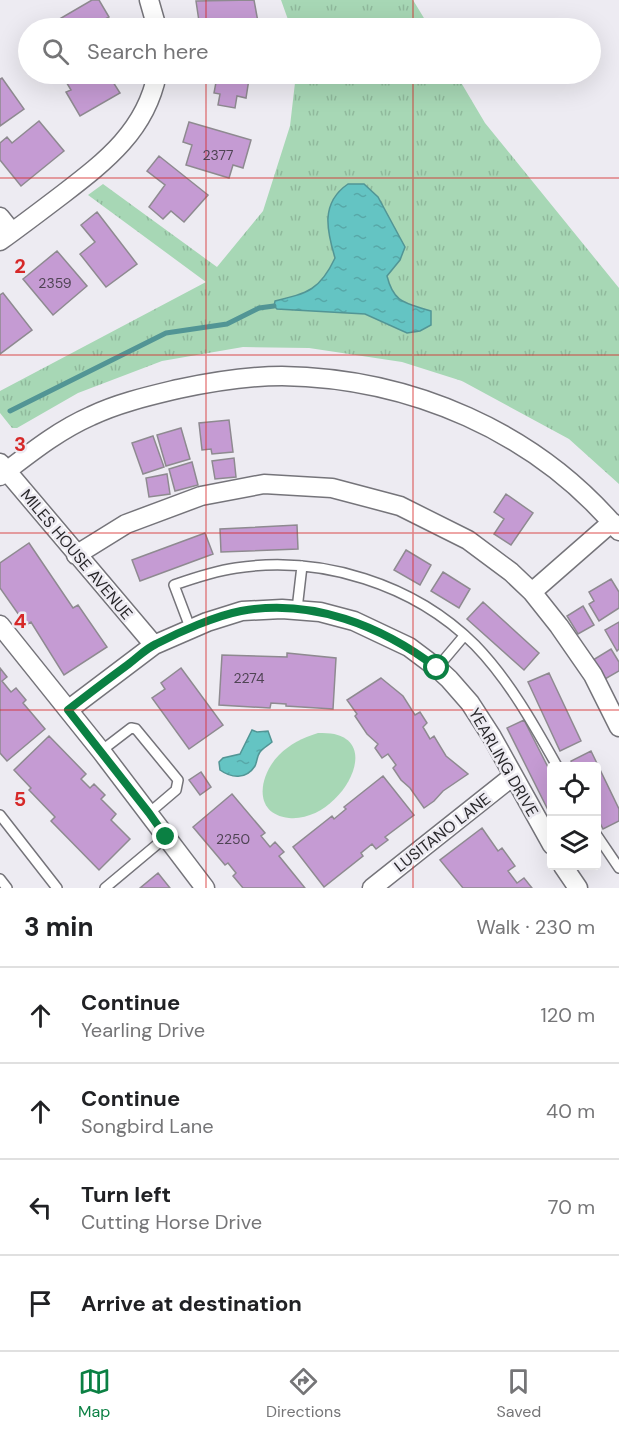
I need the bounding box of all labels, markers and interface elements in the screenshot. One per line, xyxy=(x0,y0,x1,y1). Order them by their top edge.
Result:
search box xyxy=(18,18,601,84)
icon: search xyxy=(39,35,72,68)
text: Search here xyxy=(87,37,208,66)
house number: 2377 xyxy=(202,146,234,164)
text: 2 xyxy=(14,253,26,279)
house number: 2359 xyxy=(38,274,72,292)
text: 3 xyxy=(14,431,26,457)
street label: MILES HOUSE AVENUE xyxy=(16,485,137,624)
text: 4 xyxy=(14,608,27,634)
route start xyxy=(423,654,449,680)
house number: 2274 xyxy=(233,669,265,687)
street label: YEARLING DRIVE xyxy=(464,704,543,820)
map controls xyxy=(547,762,601,870)
button: locate xyxy=(547,762,601,816)
text: 5 xyxy=(14,786,26,812)
street label: LUSITANO LANE xyxy=(390,788,495,877)
button: layers xyxy=(547,816,601,870)
route end xyxy=(152,823,178,849)
house number: 2250 xyxy=(216,830,250,848)
text: 3 min xyxy=(24,910,93,944)
text: Walk · 230 m xyxy=(476,914,595,940)
text: Continue xyxy=(81,988,180,1017)
icon: ahead xyxy=(24,999,57,1032)
text: 120 m xyxy=(541,1002,595,1028)
text: Yearling Drive xyxy=(81,1017,205,1043)
text: Continue xyxy=(81,1084,180,1113)
icon: ahead xyxy=(24,1095,57,1128)
text: 40 m xyxy=(546,1098,595,1124)
text: Songbird Lane xyxy=(81,1113,214,1139)
text: Turn left xyxy=(81,1180,171,1209)
icon: left xyxy=(24,1191,57,1224)
text: 70 m xyxy=(548,1194,595,1220)
text: Cutting Horse Drive xyxy=(81,1209,262,1235)
icon: arrive xyxy=(24,1287,57,1320)
text: Arrive at destination xyxy=(81,1289,302,1318)
tab: Map xyxy=(78,1365,111,1422)
tab: Directions xyxy=(266,1365,341,1422)
tab: Saved xyxy=(497,1365,541,1422)

